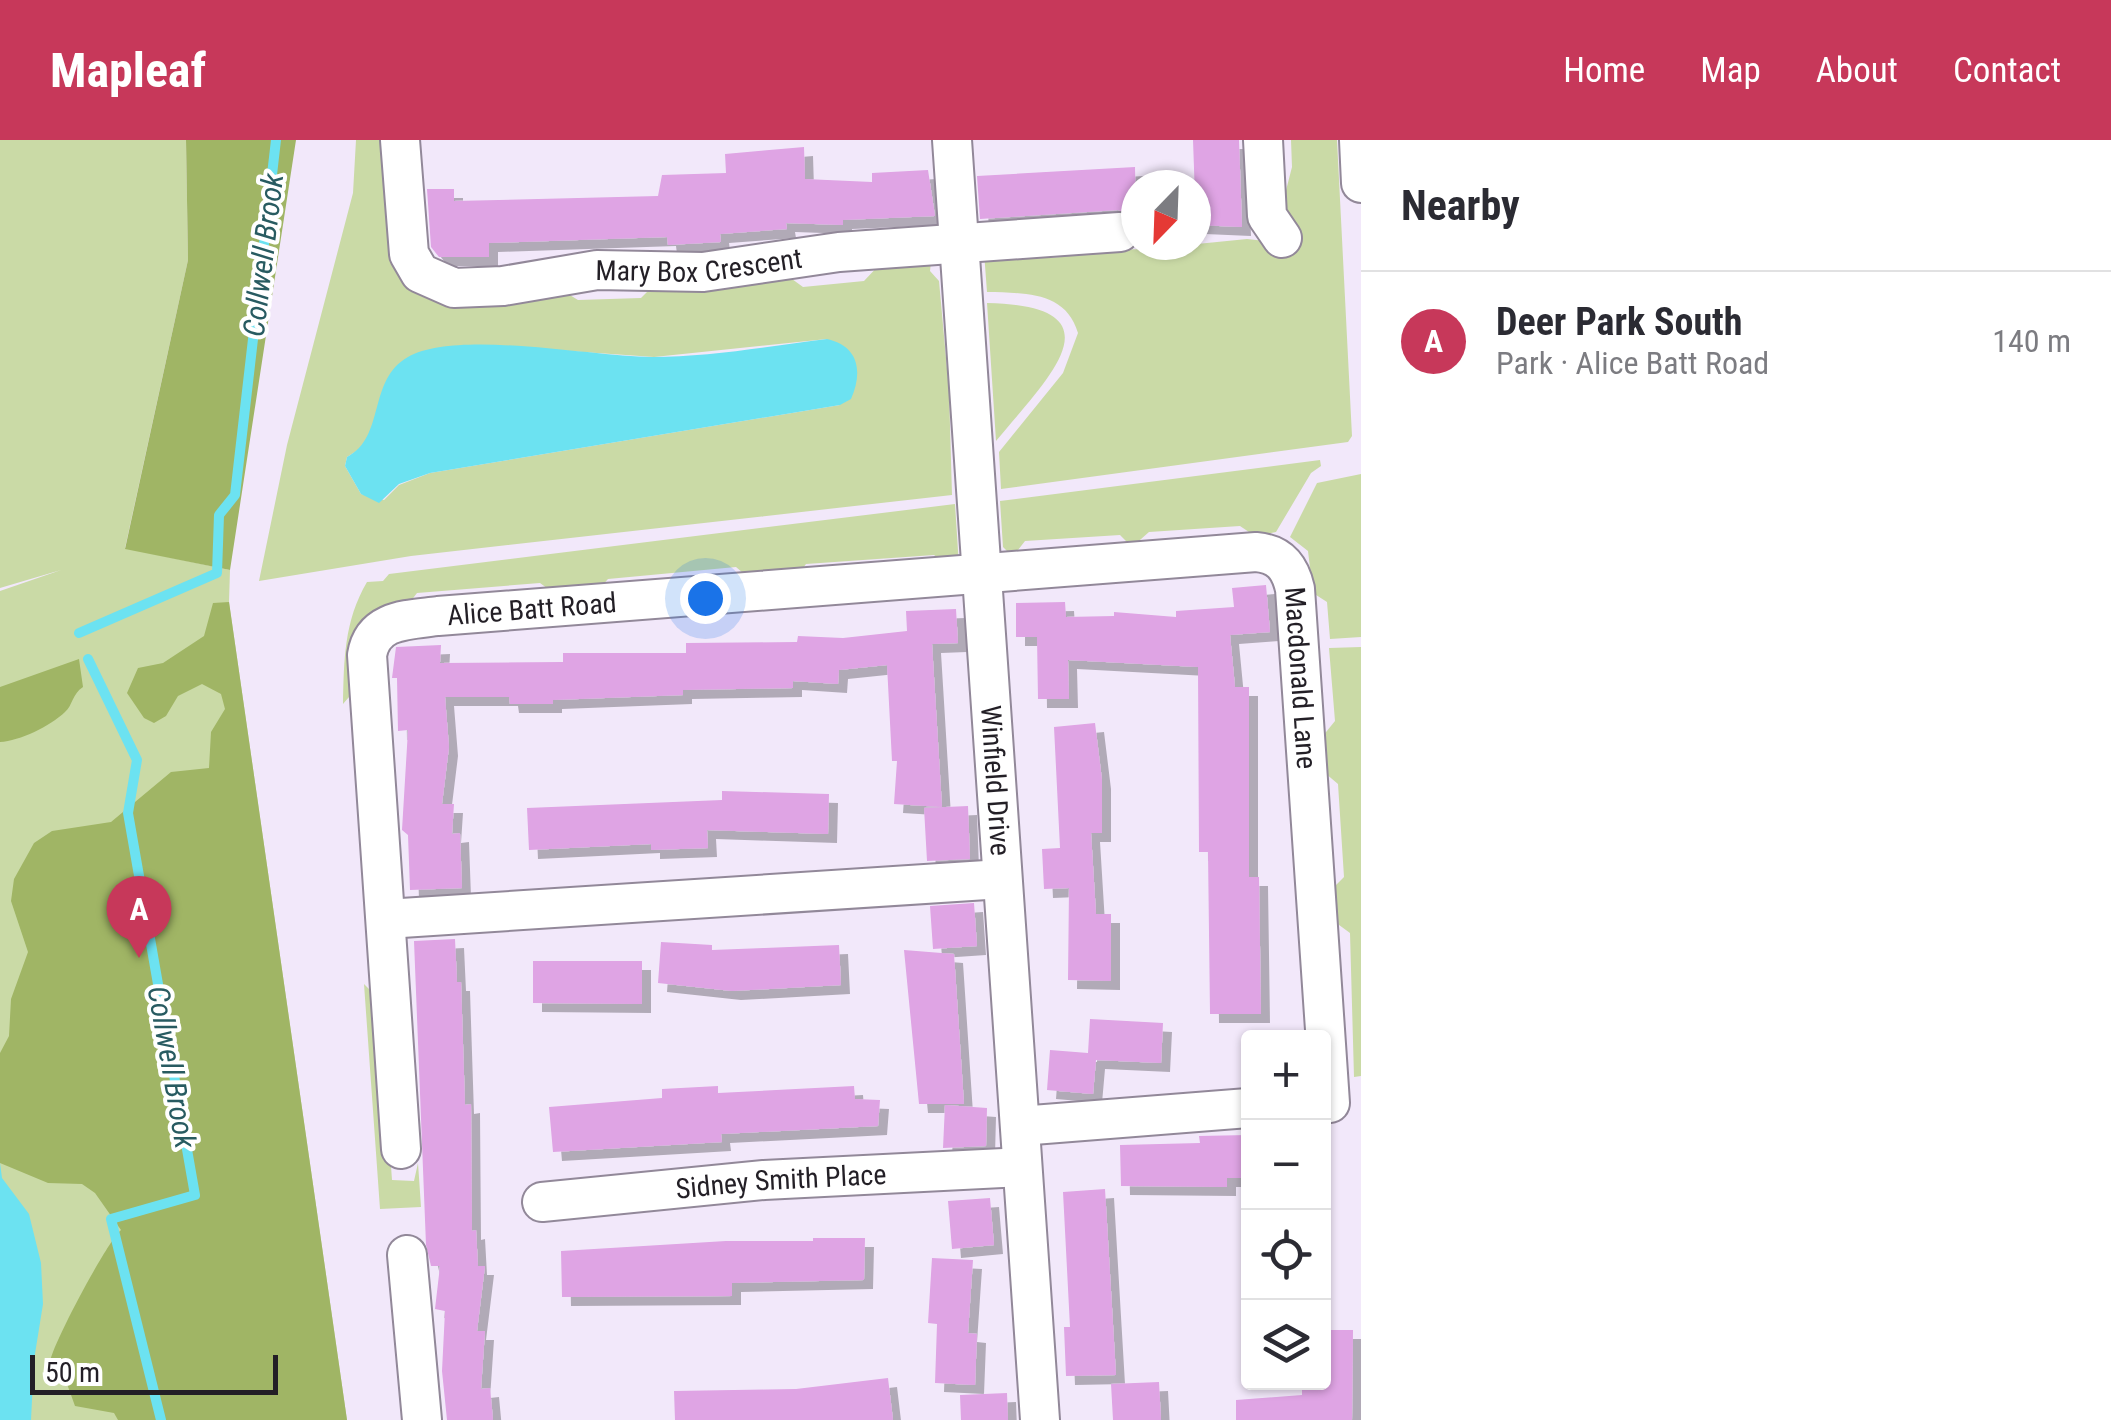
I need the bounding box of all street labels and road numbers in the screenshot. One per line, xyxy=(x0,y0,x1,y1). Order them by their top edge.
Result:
street label: Mary Box Crescent xyxy=(595,241,804,289)
street label: Alice Batt Road xyxy=(446,586,618,632)
street label: Macdonald Lane xyxy=(1278,586,1324,770)
street label: Winfield Drive xyxy=(974,704,1018,857)
street label: Sidney Smith Place xyxy=(674,1157,887,1205)

